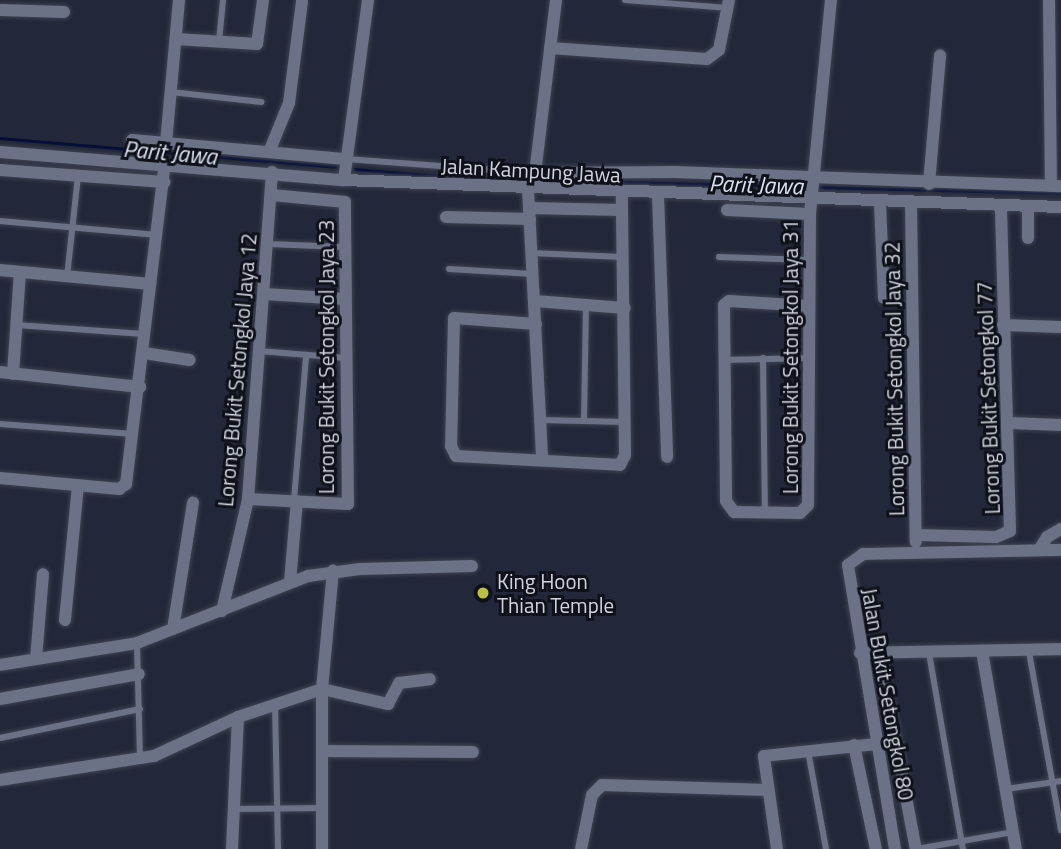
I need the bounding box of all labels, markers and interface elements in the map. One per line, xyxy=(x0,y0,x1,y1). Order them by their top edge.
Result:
water label: Parit Jawa xyxy=(122,135,218,171)
street label: Jalan Kampung Jawa xyxy=(441,153,621,187)
water label: Parit Jawa xyxy=(709,170,803,200)
street label: Lorong Bukit Setongkol Jaya 23 xyxy=(313,220,339,494)
street label: Lorong Bukit Setongkol Jaya 31 xyxy=(777,220,803,494)
street label: Lorong Bukit Setongkol Jaya 12 xyxy=(212,232,262,508)
street label: Lorong Bukit Setongkol Jaya 32 xyxy=(879,242,909,516)
street label: Lorong Bukit Setongkol 77 xyxy=(971,281,1005,515)
place label: King Hoon Thian Temple xyxy=(497,568,614,618)
marker: King Hoon Thian Temple xyxy=(475,585,491,601)
street label: Jalan Bukit Setongkol 80 xyxy=(857,586,919,802)

